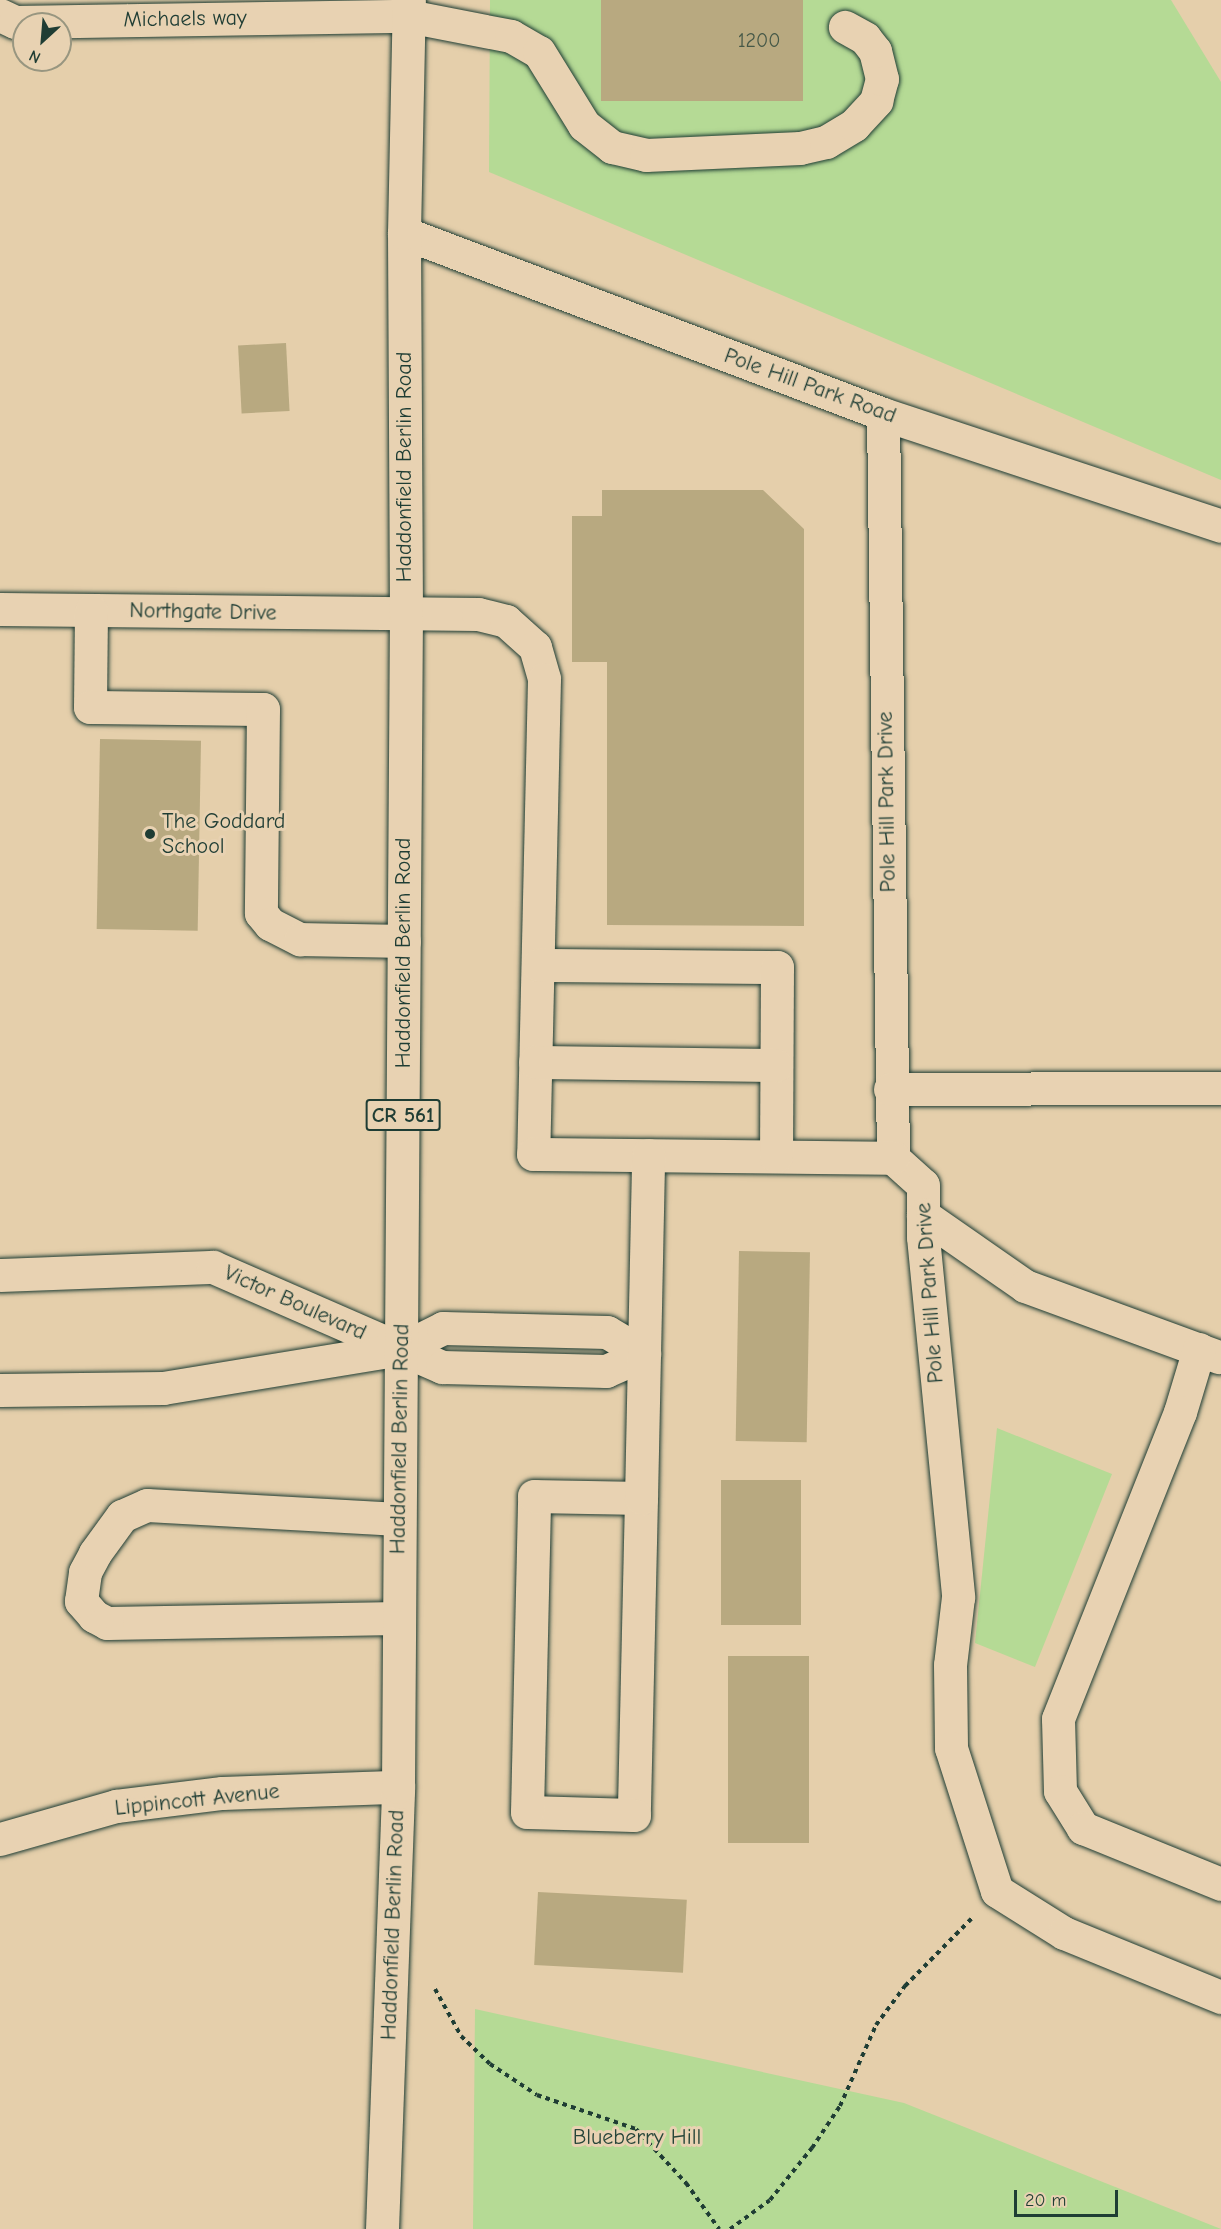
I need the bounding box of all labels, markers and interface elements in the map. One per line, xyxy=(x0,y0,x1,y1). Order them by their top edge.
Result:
street label: Michaels way xyxy=(123,5,247,33)
north arrow xyxy=(12,12,72,72)
house number: 1200 xyxy=(738,28,780,52)
text: N xyxy=(26,46,44,67)
street label: Pole Hill Park Road xyxy=(720,343,900,429)
street label: Haddonfield Berlin Road xyxy=(392,352,418,582)
street label: Northgate Drive xyxy=(129,598,277,626)
street label: Pole Hill Park Drive xyxy=(872,711,902,893)
place label: The Goddard School xyxy=(162,808,285,860)
marker: The Goddard School xyxy=(143,827,157,841)
street label: Haddonfield Berlin Road xyxy=(391,838,417,1068)
road number: CR 561 xyxy=(366,1097,440,1133)
street label: Pole Hill Park Drive xyxy=(911,1202,949,1384)
street label: Victor Boulevard xyxy=(220,1260,370,1346)
street label: Haddonfield Berlin Road xyxy=(385,1323,415,1555)
street label: Lippincott Avenue xyxy=(113,1778,281,1822)
street label: Haddonfield Berlin Road xyxy=(376,1809,410,2041)
park label: Blueberry Hill xyxy=(573,2125,701,2151)
scale bar xyxy=(1017,2178,1120,2216)
text: 20 m xyxy=(1025,2190,1066,2211)

